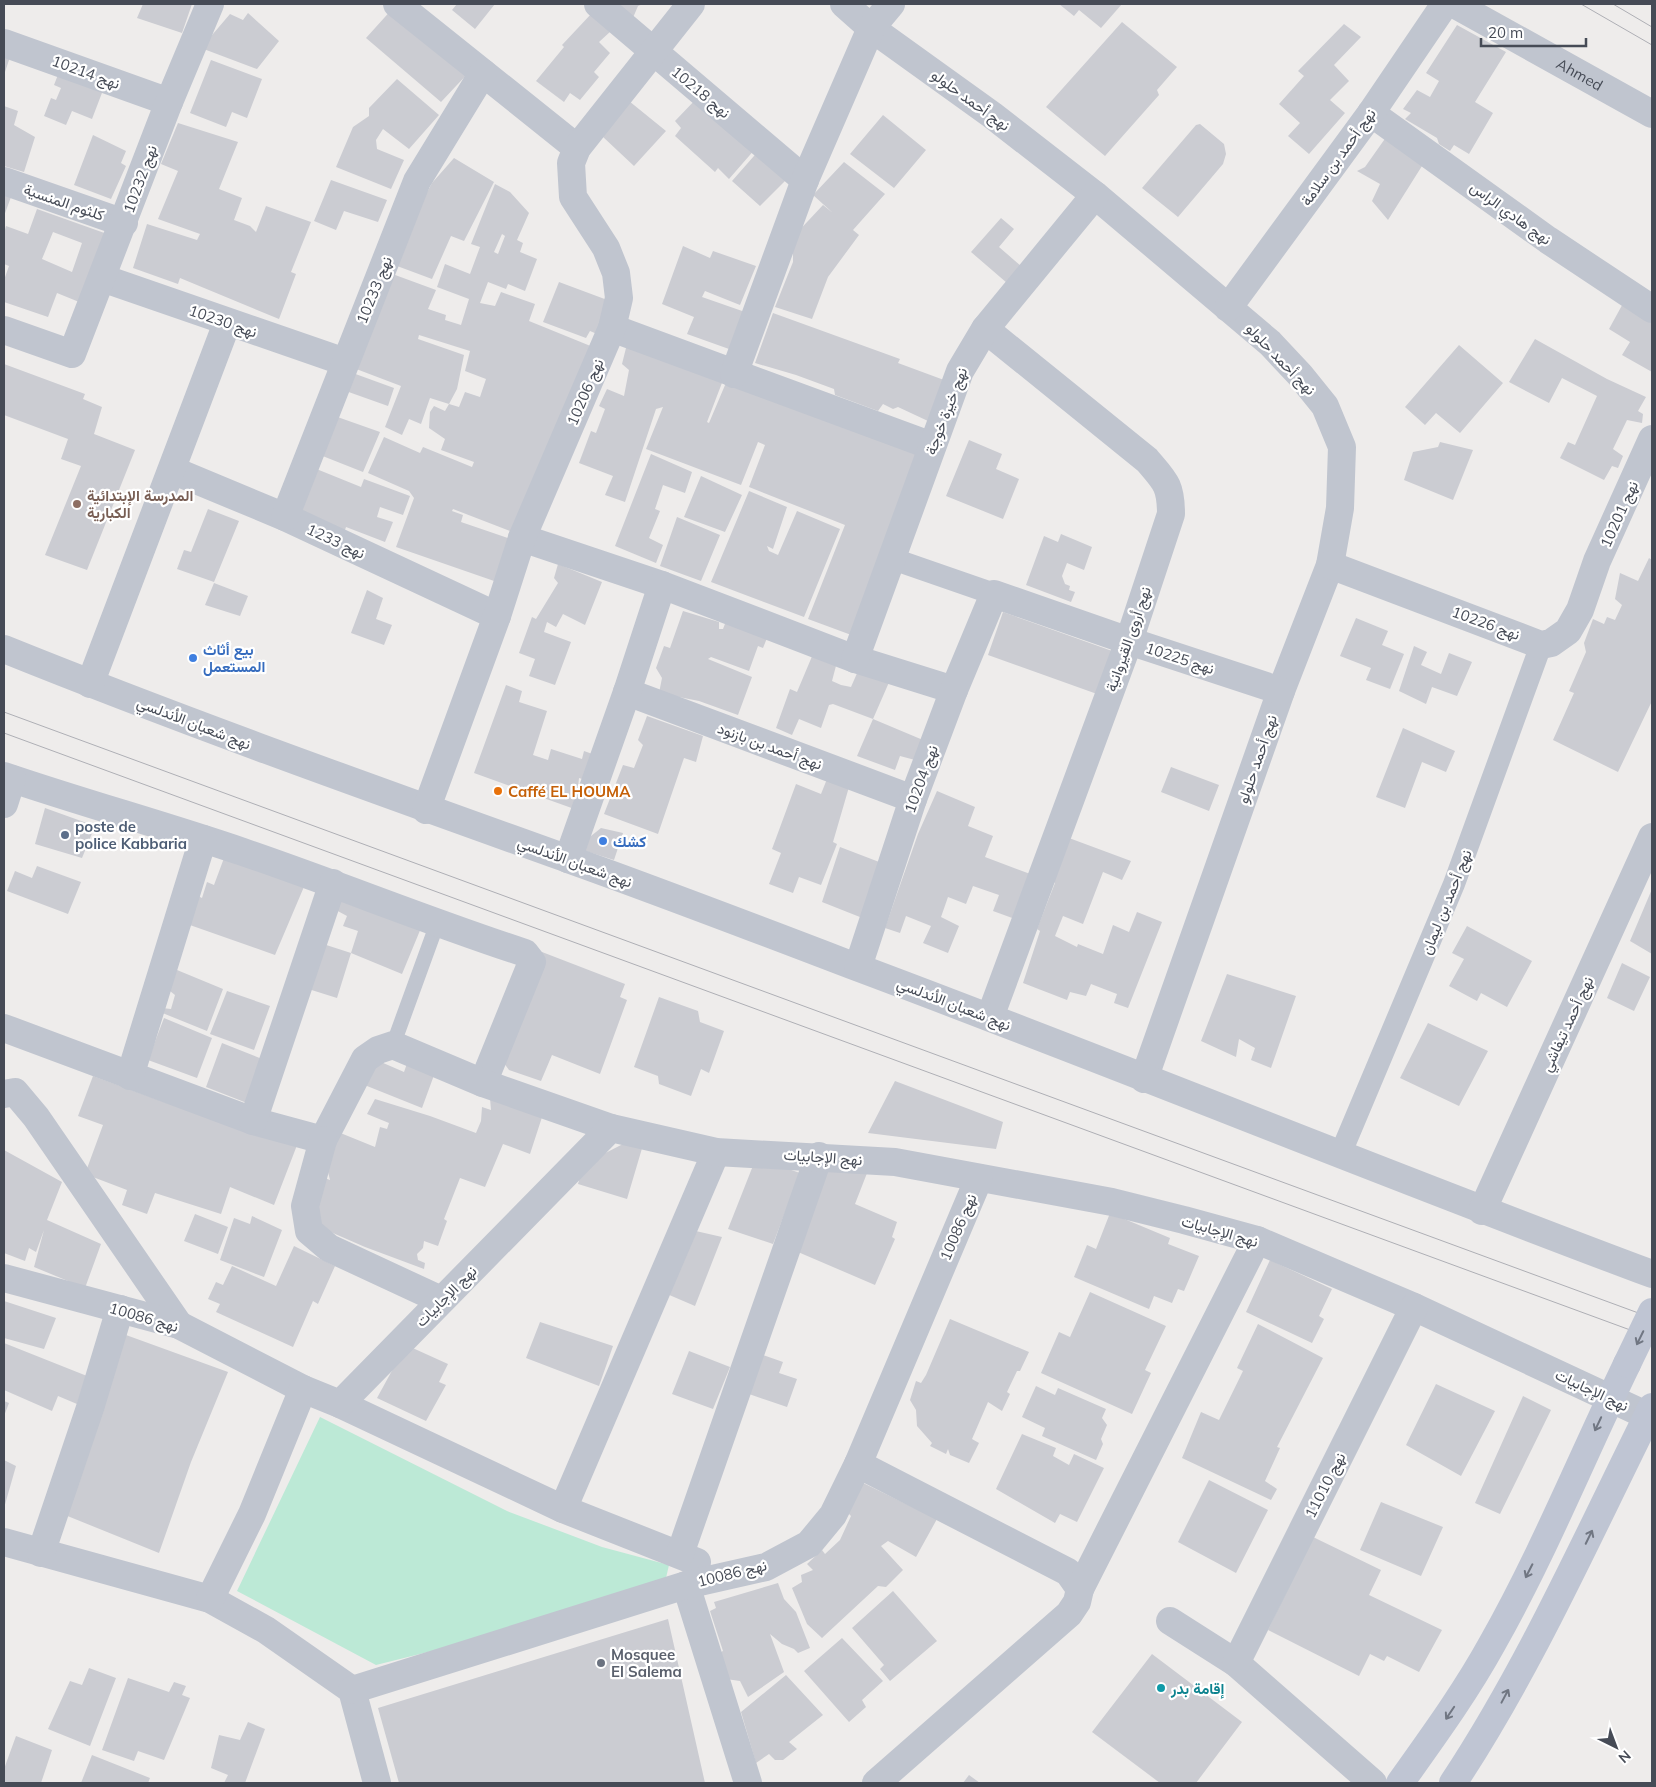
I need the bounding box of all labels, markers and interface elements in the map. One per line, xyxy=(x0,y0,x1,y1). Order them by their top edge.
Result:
scale bar xyxy=(1481,15,1586,47)
text: 20 m xyxy=(1488,23,1523,42)
street label: نهج 10214 xyxy=(49,51,123,95)
street label: Ahmed xyxy=(1553,53,1606,94)
street label: نهج 10218 xyxy=(666,62,734,124)
street label: نهج أحمد حلولو xyxy=(927,65,1014,136)
street label: نهج أحمد بن سلامة xyxy=(1296,105,1381,211)
street label: نهج 10232 xyxy=(119,142,163,216)
street label: نهج هادي الراس xyxy=(1464,177,1555,252)
street label: كلثوم المنسية xyxy=(21,179,107,226)
street label: نهج 10233 xyxy=(352,254,398,327)
street label: نهج 10230 xyxy=(186,300,260,343)
street label: نهج أحمد حلولو xyxy=(1241,319,1320,400)
street label: نهج 10206 xyxy=(562,356,609,429)
street label: نهج خيرة خوجة xyxy=(921,365,973,458)
street label: نهج 10201 xyxy=(1596,478,1644,551)
place label: المدرسة الإبتدائية الكبارية xyxy=(87,486,193,522)
marker: المدرسة الإبتدائية الكبارية xyxy=(71,498,83,510)
street label: نهج 1233 xyxy=(303,519,368,565)
street label: نهج أروى القيروانية xyxy=(1101,584,1157,695)
street label: نهج 10226 xyxy=(1449,602,1523,646)
street label: نهج 10225 xyxy=(1143,638,1217,680)
place label: بيع أثاث المستعمل xyxy=(203,640,265,676)
marker: بيع أثاث المستعمل xyxy=(187,652,199,664)
street label: نهج شعبان الأندلسي xyxy=(133,693,254,757)
street label: نهج أحمد حلولو xyxy=(1233,712,1283,806)
street label: نهج أحمد بن بازنود xyxy=(715,718,825,776)
street label: نهج 10204 xyxy=(900,742,944,816)
place label: Caffé EL HOUMA xyxy=(508,782,631,801)
marker: Caffé EL HOUMA xyxy=(492,785,504,797)
place label: poste de police Kabbaria xyxy=(75,817,187,853)
marker: poste de police Kabbaria xyxy=(59,829,71,841)
street label: نهج شعبان الأندلسي xyxy=(514,832,635,895)
place label: كشك xyxy=(613,832,646,851)
marker: كشك xyxy=(597,835,609,847)
street label: نهج أحمد بن ليمان xyxy=(1416,847,1478,958)
street label: نهج أحمد تيفاشي xyxy=(1537,973,1601,1076)
street label: نهج شعبان الأندلسي xyxy=(893,974,1014,1038)
street label: نهج الإجابيات xyxy=(783,1145,863,1171)
street label: نهج 10086 xyxy=(935,1191,982,1264)
street label: نهج الإجابيات xyxy=(1179,1211,1261,1253)
street label: نهج الإجابيات xyxy=(411,1261,482,1332)
street label: نهج 10086 xyxy=(107,1298,181,1338)
one-way arrow xyxy=(1634,1331,1644,1346)
street label: نهج الإجابيات xyxy=(1551,1365,1632,1417)
one-way arrow xyxy=(1593,1416,1603,1431)
street label: نهج 11010 xyxy=(1300,1449,1351,1522)
one-way arrow xyxy=(1585,1530,1594,1545)
street label: نهج 10086 xyxy=(695,1555,769,1593)
one-way arrow xyxy=(1524,1563,1533,1578)
place label: Mosquee El Salema xyxy=(611,1645,682,1681)
marker: Mosquee El Salema xyxy=(595,1657,607,1669)
place label: إقامة بدر xyxy=(1170,1679,1224,1699)
marker: إقامة بدر xyxy=(1155,1682,1167,1694)
one-way arrow xyxy=(1500,1689,1510,1704)
one-way arrow xyxy=(1445,1705,1455,1719)
north arrow xyxy=(1591,1722,1641,1772)
text: N xyxy=(1615,1746,1635,1767)

